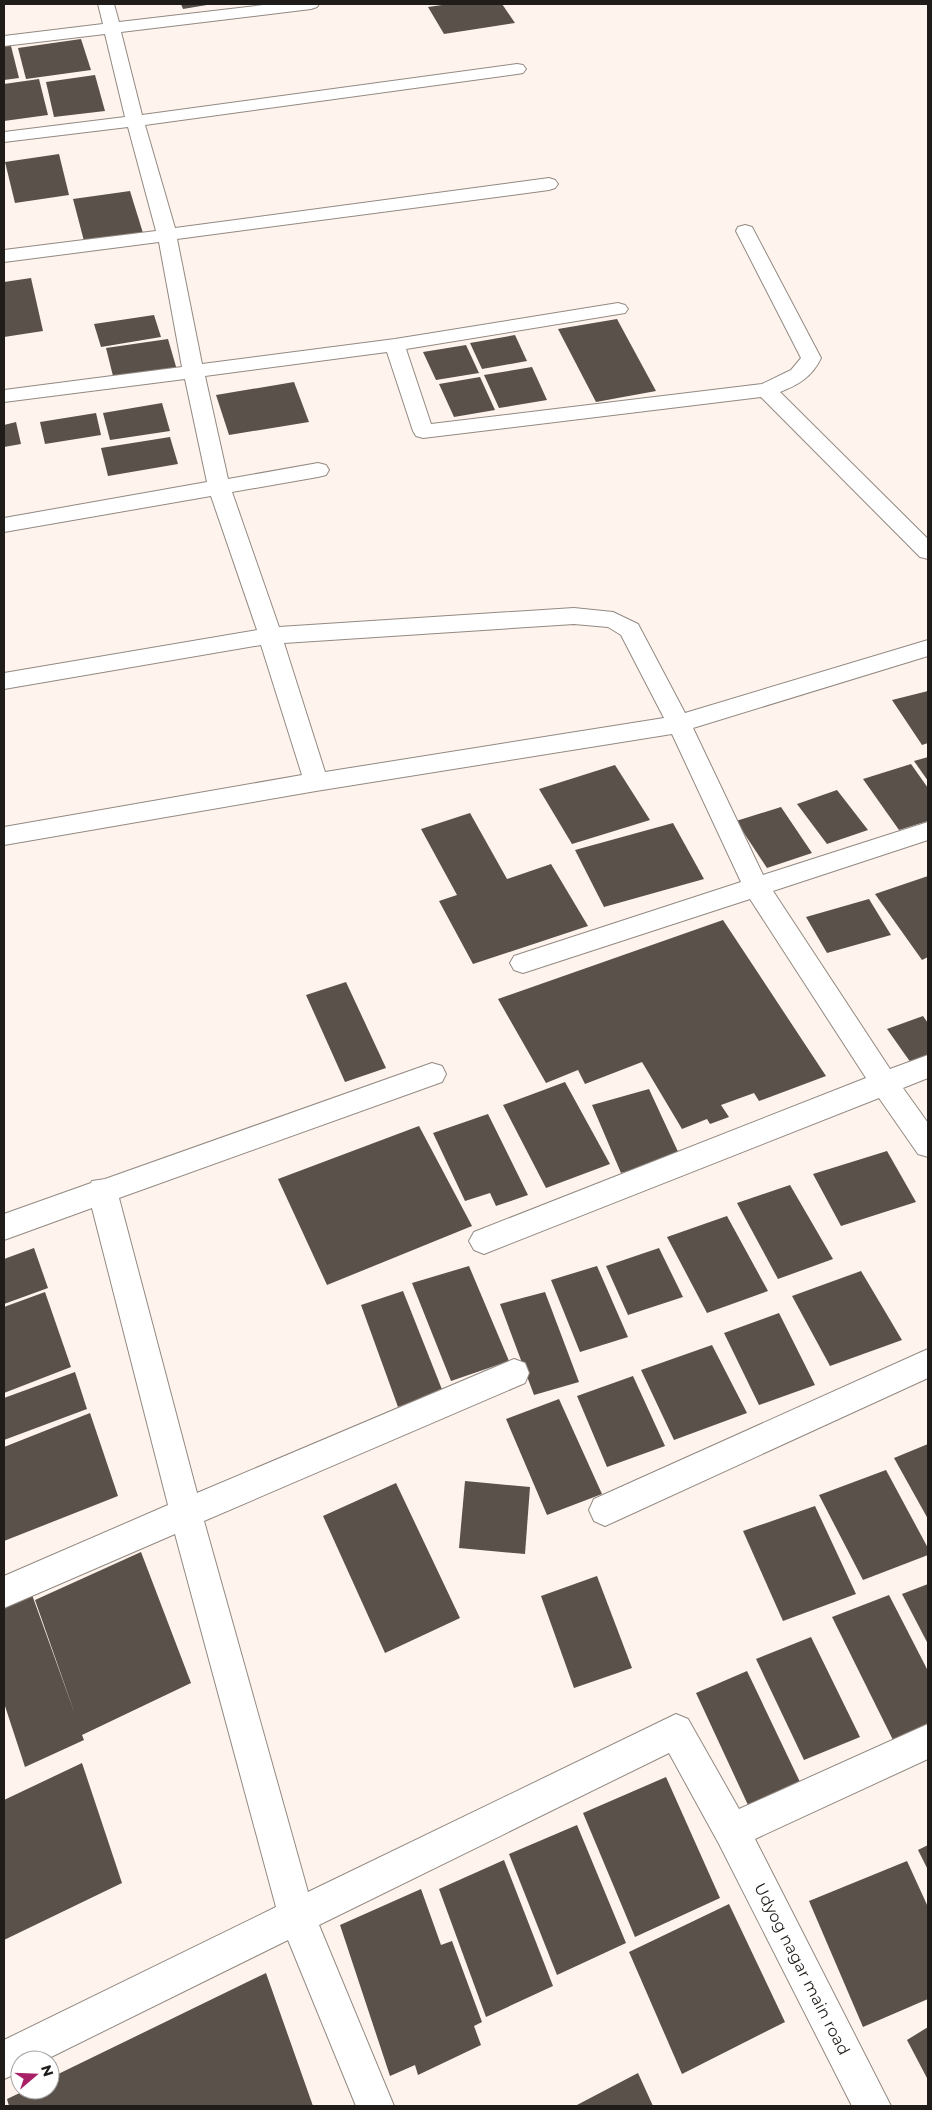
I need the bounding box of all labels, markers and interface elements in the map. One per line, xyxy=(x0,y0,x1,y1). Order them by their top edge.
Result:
street label: Udyog nagar main road xyxy=(750,1880,854,2058)
north arrow xyxy=(10,2050,60,2100)
text: N xyxy=(37,2062,58,2079)

